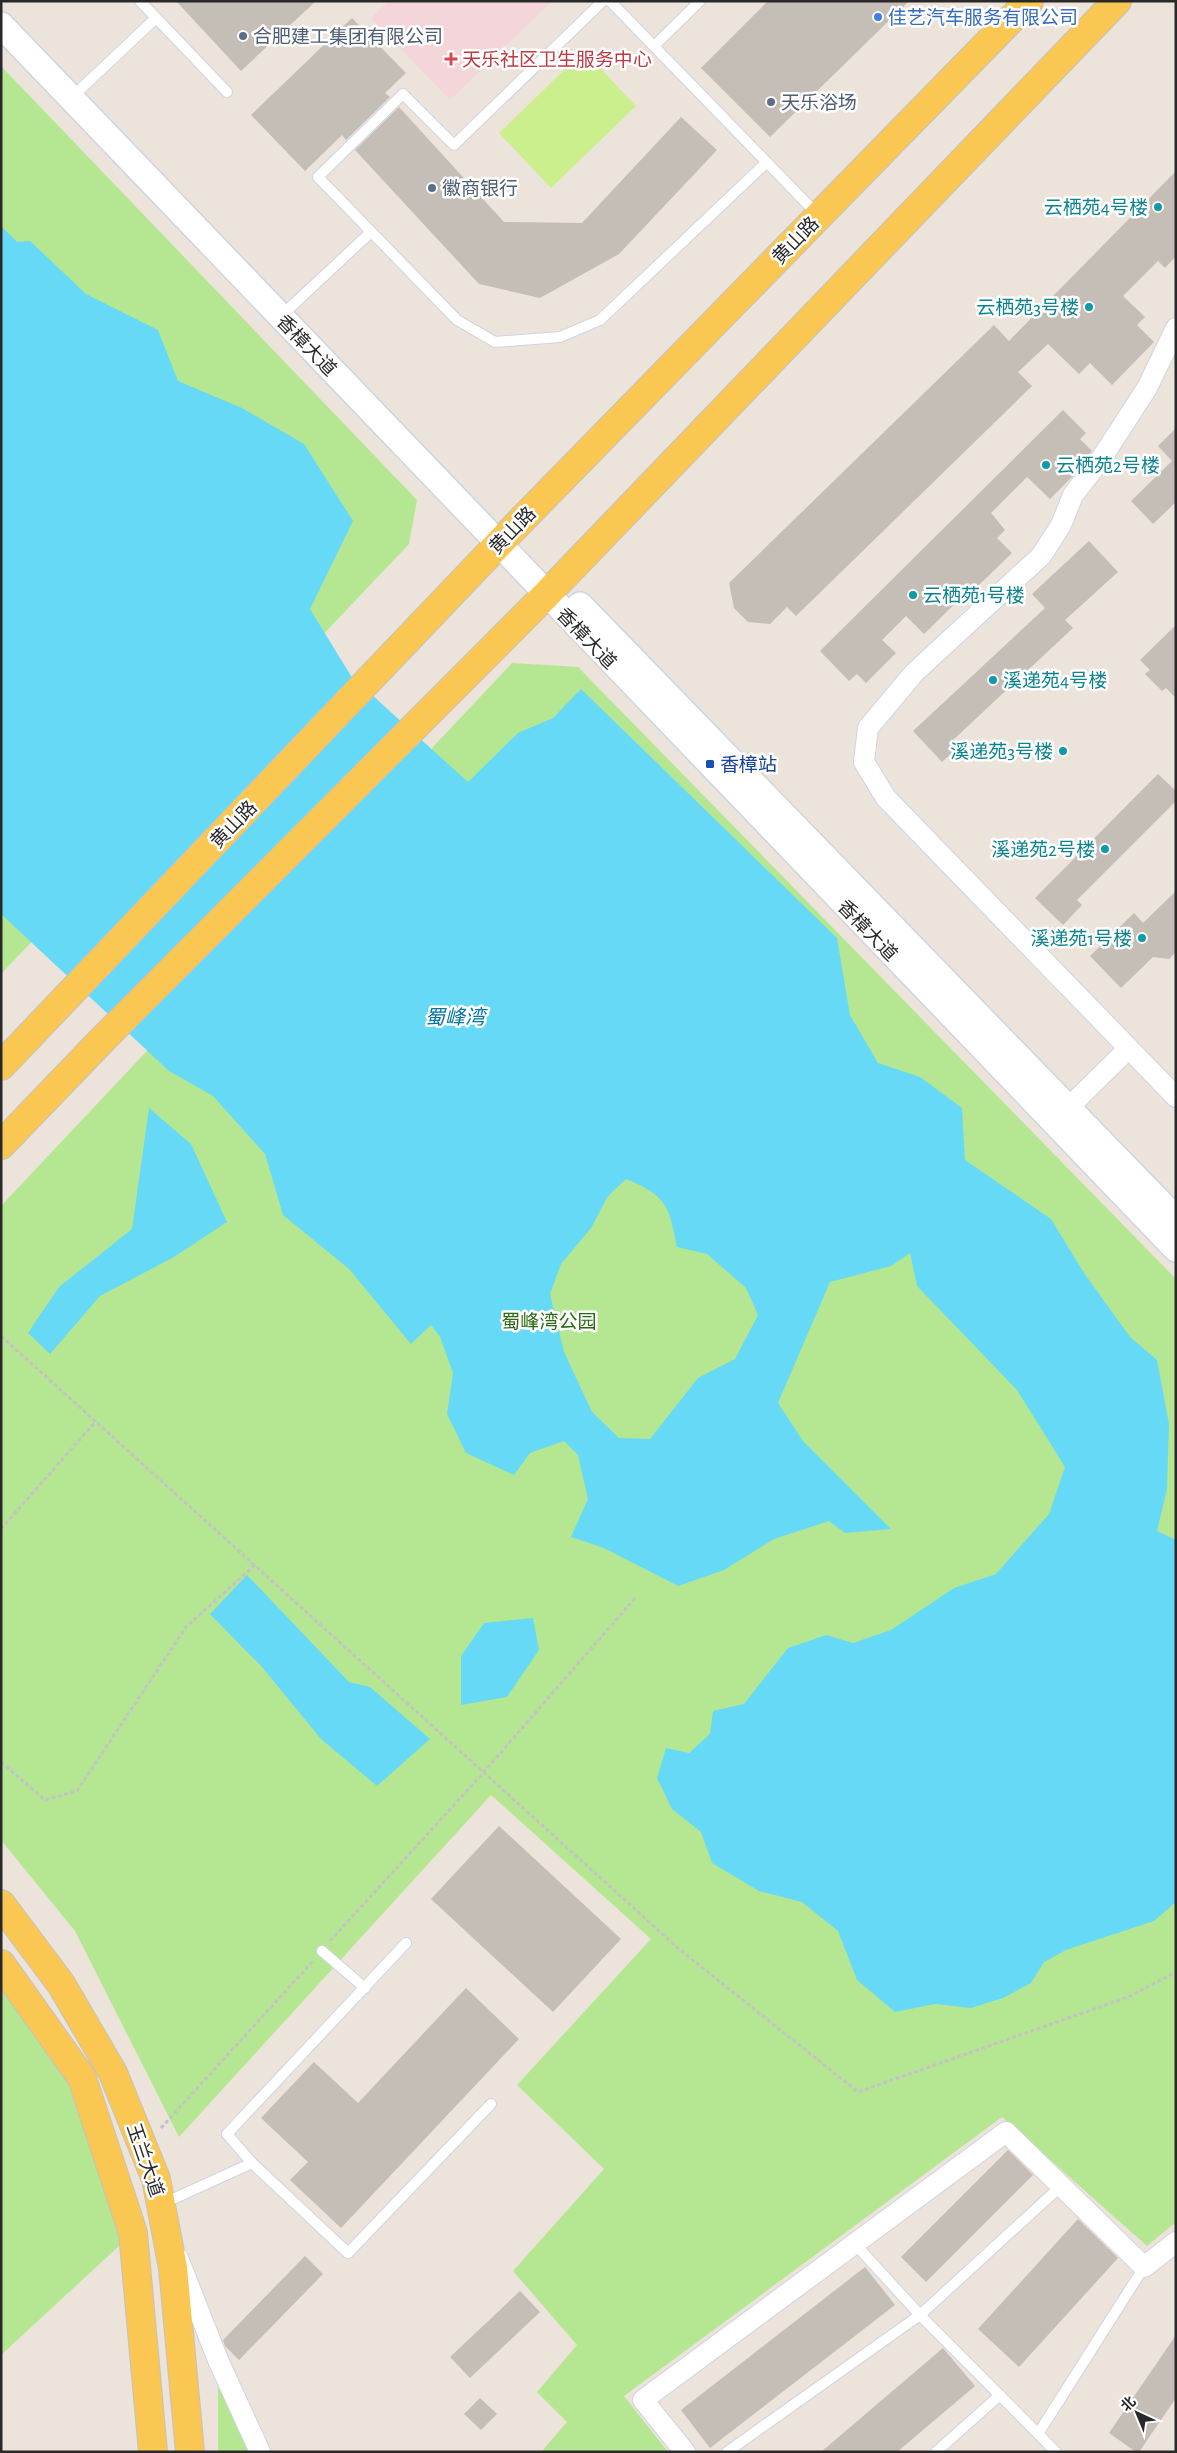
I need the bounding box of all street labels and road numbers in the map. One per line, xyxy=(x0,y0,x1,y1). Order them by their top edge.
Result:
street label: 黄山路 xyxy=(769,213,823,268)
street label: 香樟大道 xyxy=(273,311,341,380)
street label: 黄山路 xyxy=(486,503,540,558)
street label: 香樟大道 xyxy=(553,604,621,673)
street label: 黄山路 xyxy=(207,797,261,852)
street label: 香樟大道 xyxy=(834,896,902,965)
street label: 玉兰大道 xyxy=(123,2121,167,2200)

